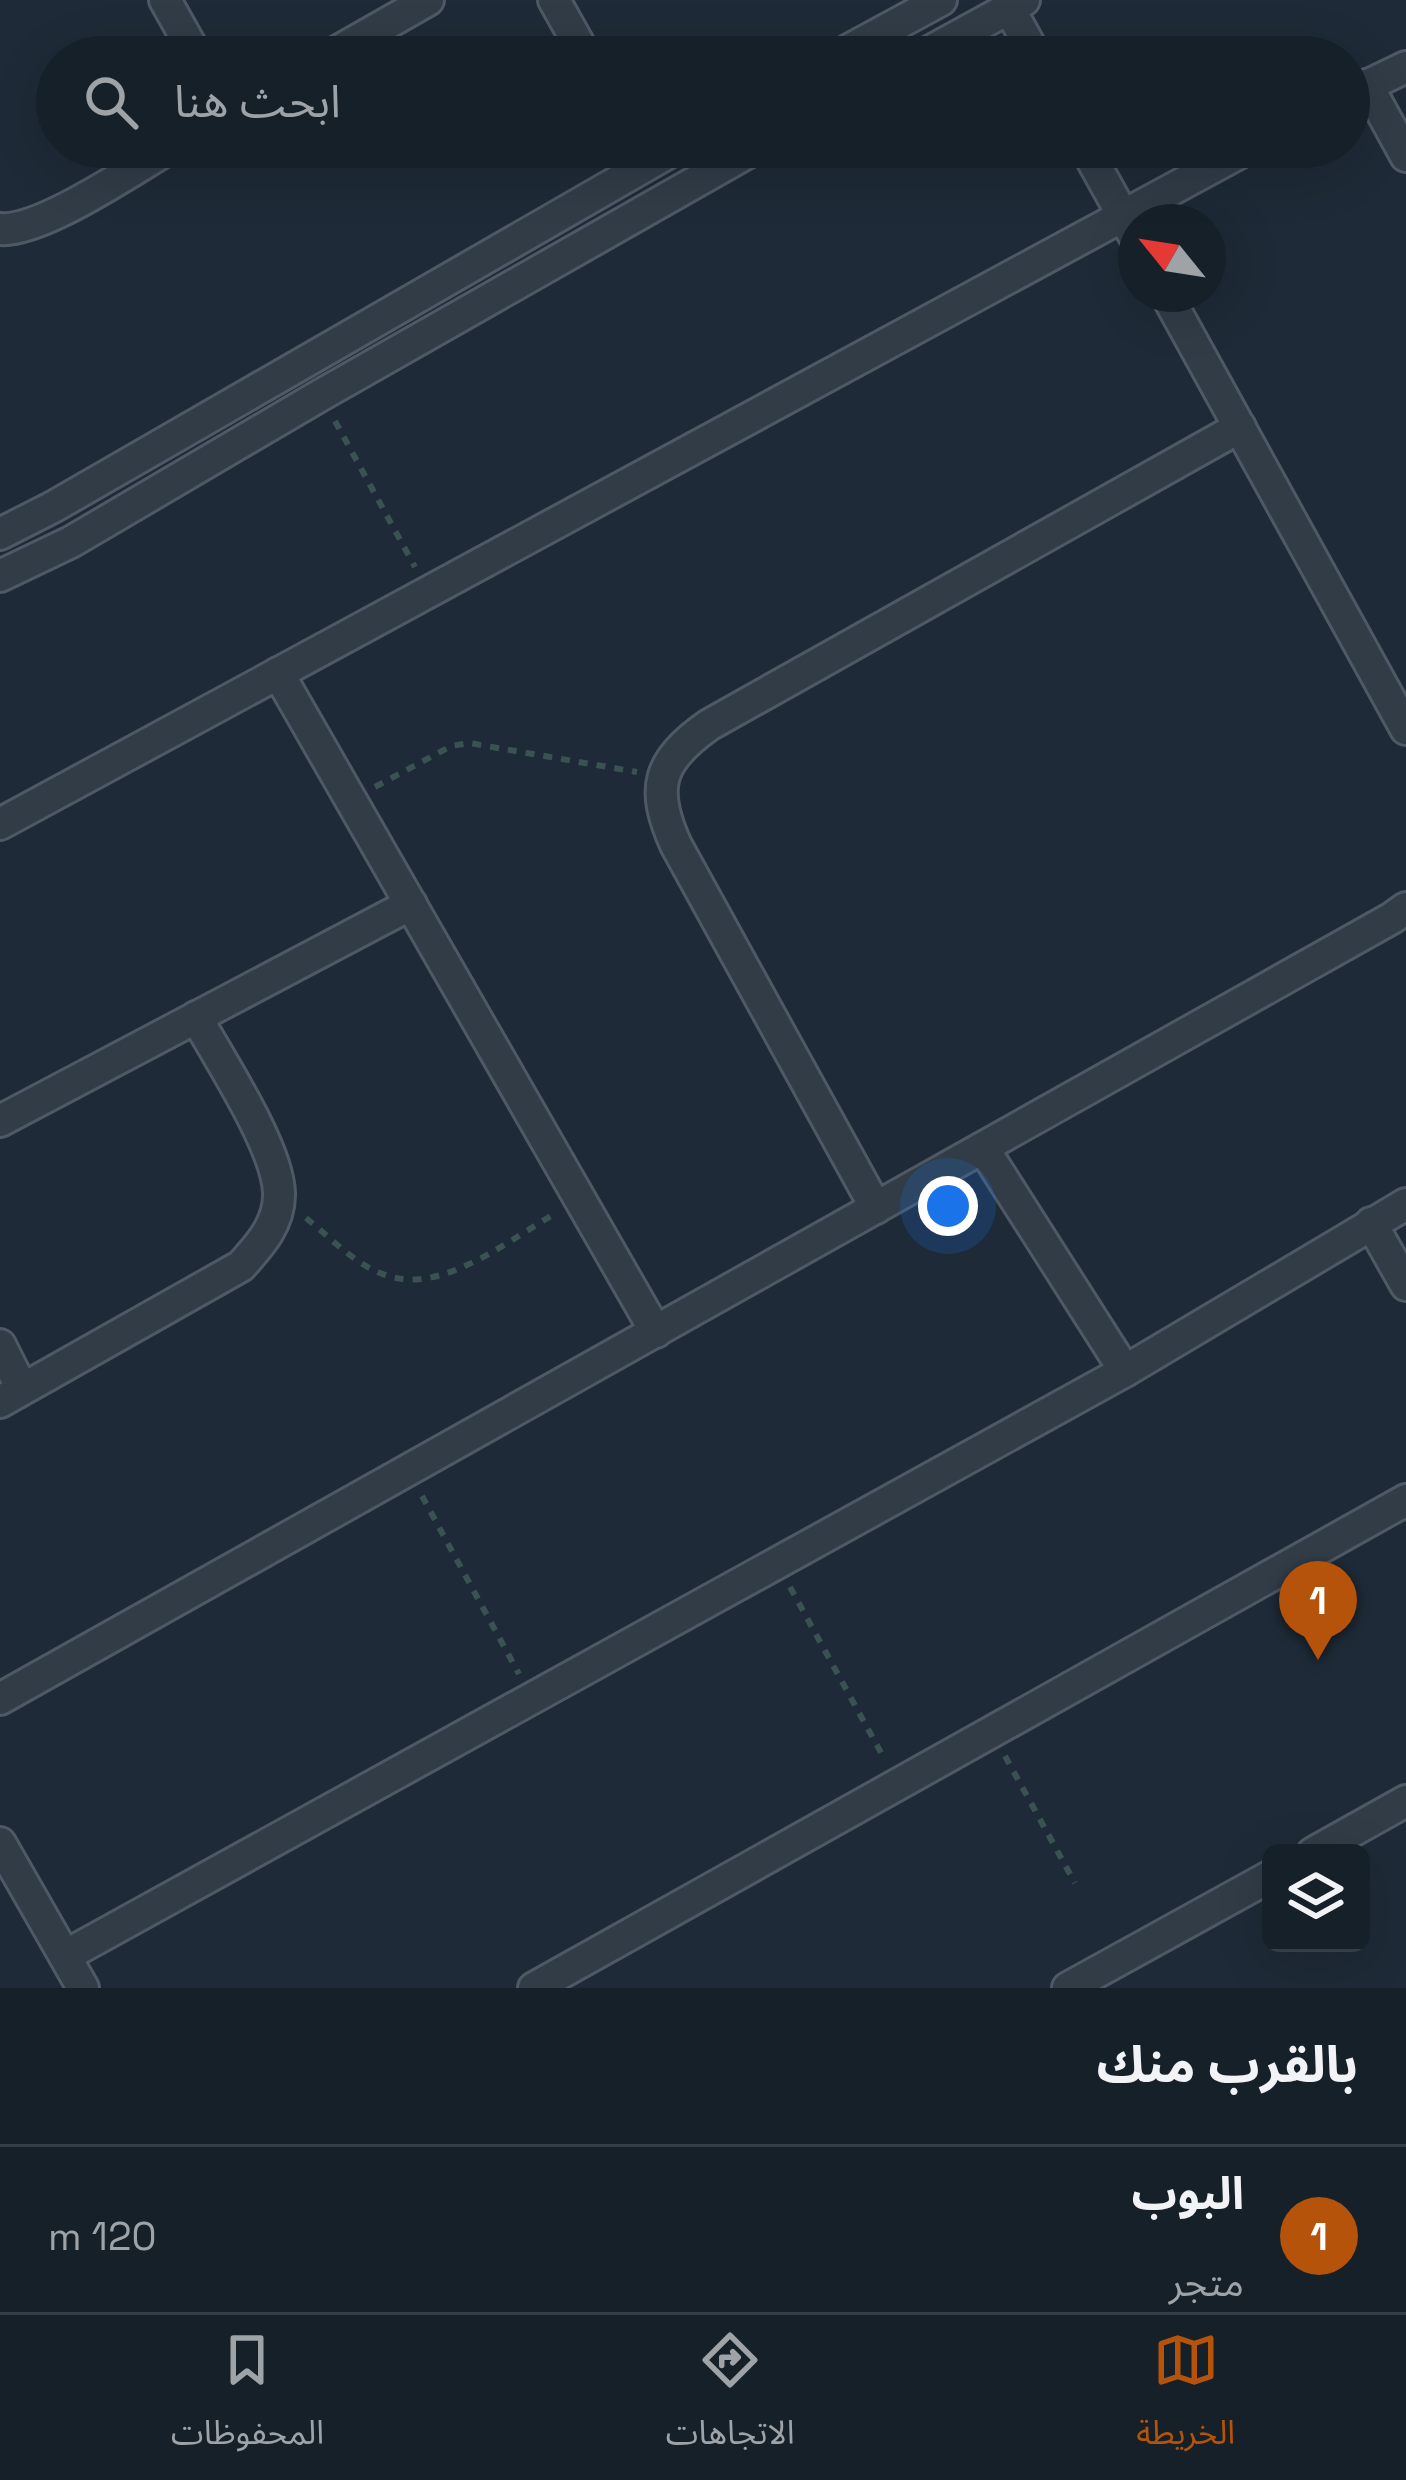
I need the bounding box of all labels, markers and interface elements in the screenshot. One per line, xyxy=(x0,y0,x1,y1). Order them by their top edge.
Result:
search box xyxy=(36,36,1370,168)
icon: search xyxy=(78,69,144,135)
text: ابحث هنا xyxy=(174,73,341,130)
north arrow xyxy=(1118,204,1226,312)
your location xyxy=(918,1176,978,1236)
pin: 1 xyxy=(1279,1561,1357,1660)
map controls xyxy=(1262,1844,1370,1952)
button: layers xyxy=(1262,1844,1370,1952)
text: بالقرب منك xyxy=(1096,2032,1358,2097)
text: البوب xyxy=(1131,2165,1244,2222)
text: 120 m xyxy=(48,2212,156,2261)
text: 1 xyxy=(1310,2212,1328,2261)
text: متجر xyxy=(1169,2258,1244,2307)
tab: المحفوظات xyxy=(171,2327,324,2468)
tab: الاتجاهات xyxy=(666,2327,795,2468)
tab: الخريطة xyxy=(1136,2327,1235,2468)

